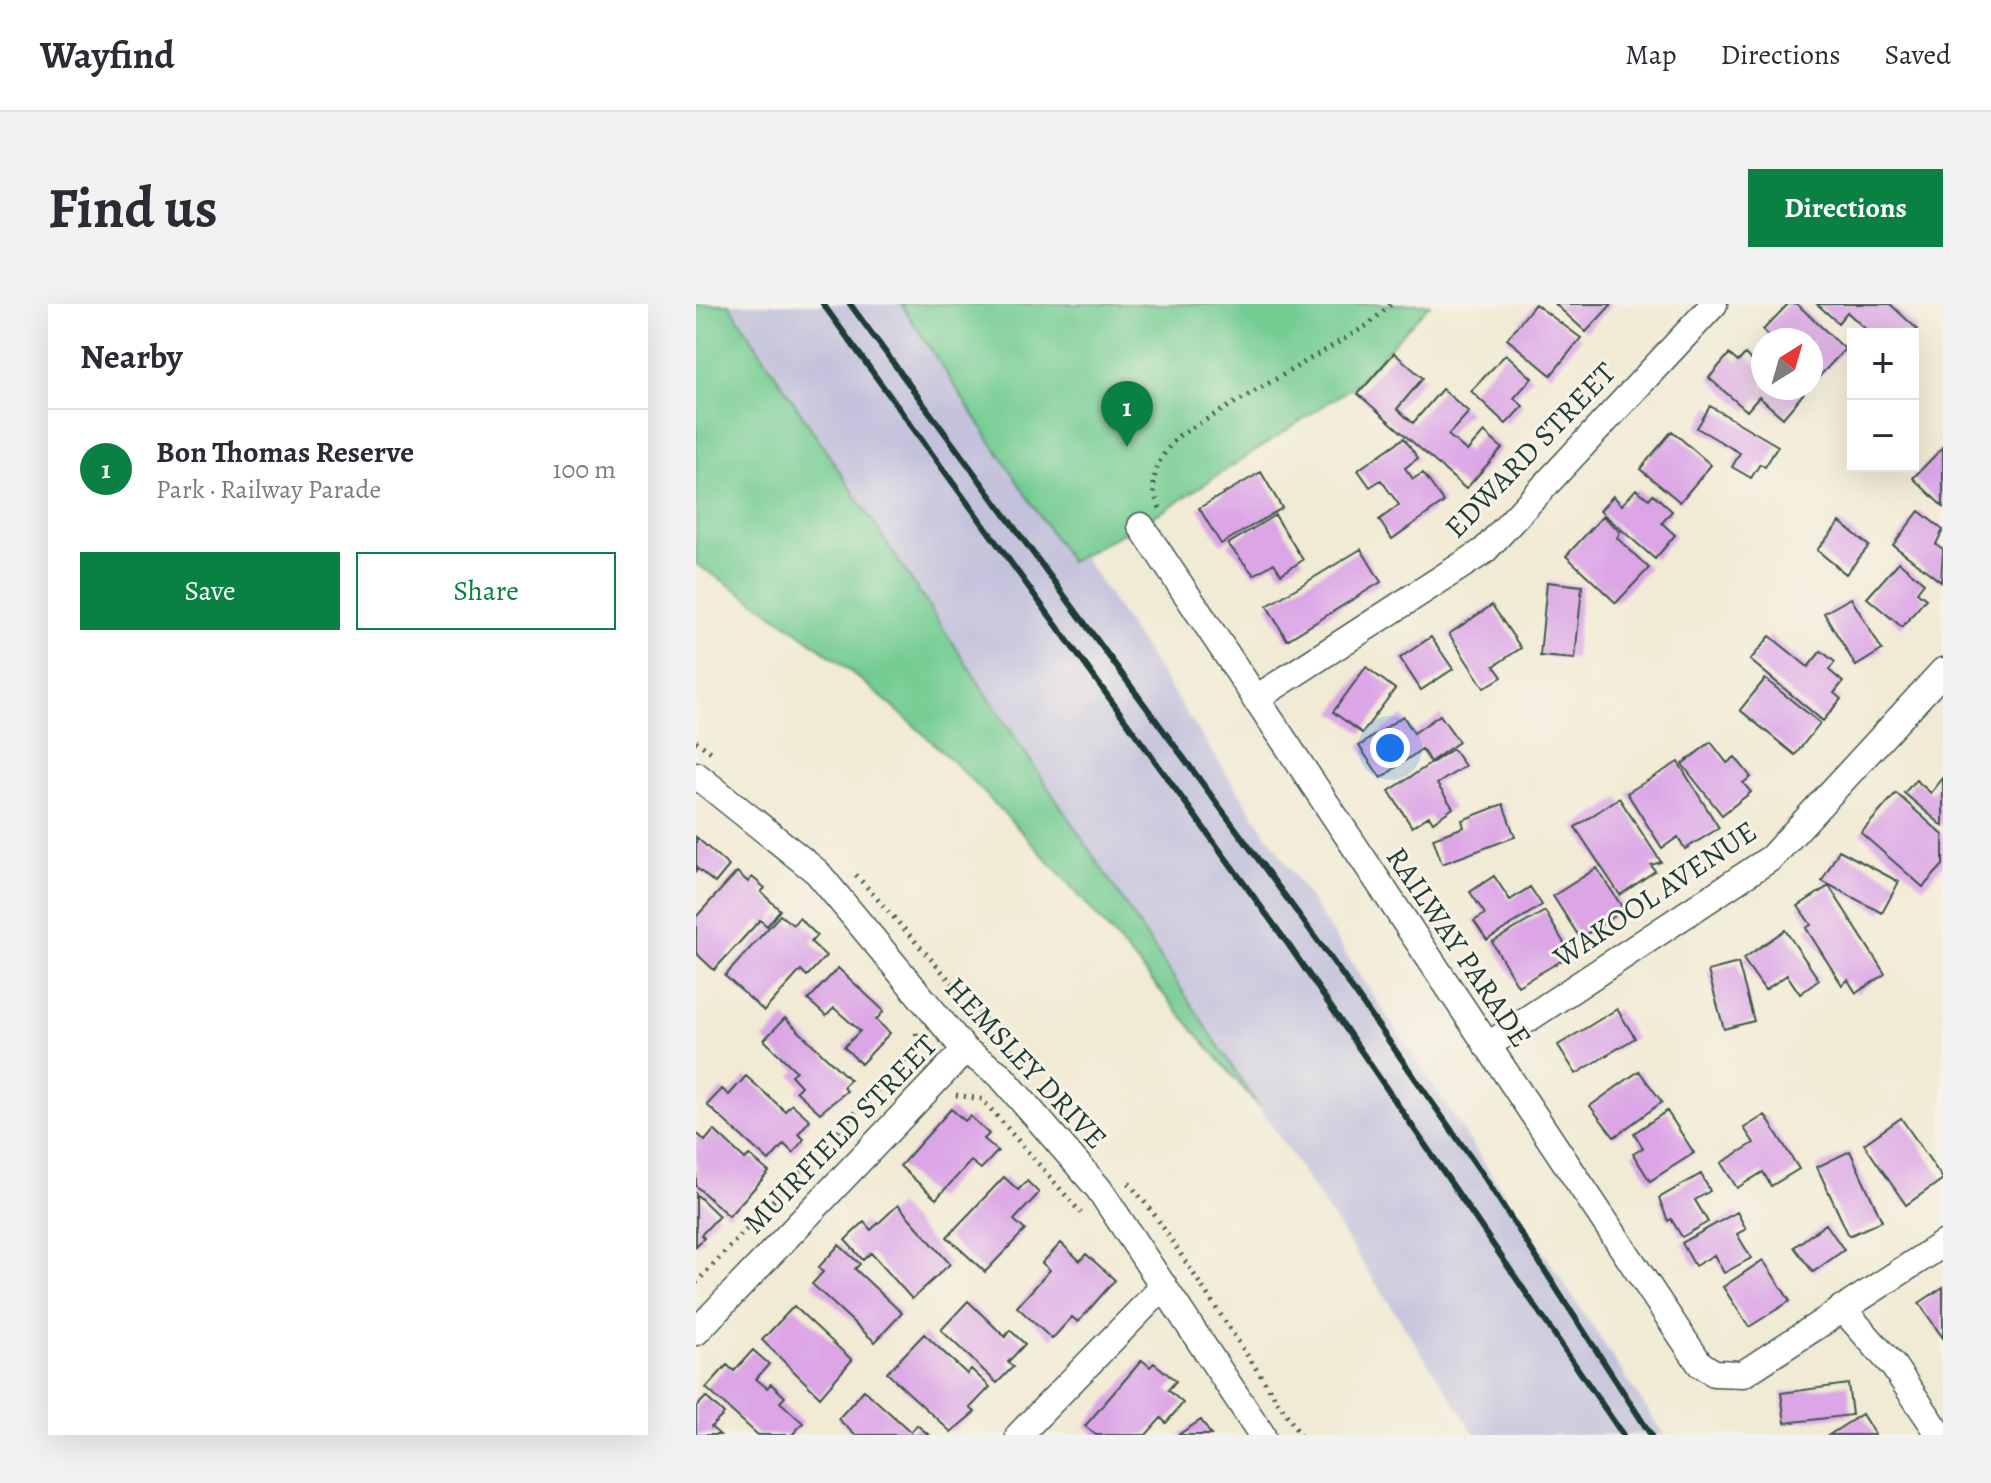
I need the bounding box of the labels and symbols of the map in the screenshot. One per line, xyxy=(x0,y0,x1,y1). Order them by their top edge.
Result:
north arrow xyxy=(1751,328,1823,400)
street label: EDWARD STREET xyxy=(1436,353,1625,547)
pin: 1 xyxy=(1101,381,1153,447)
your location xyxy=(1370,728,1410,768)
street label: WAKOOL AVENUE xyxy=(1545,811,1765,977)
street label: RAILWAY PARADE xyxy=(1377,839,1541,1055)
street label: HEMSLEY DRIVE xyxy=(936,968,1116,1158)
street label: MUIRFIELD STREET xyxy=(734,1025,946,1242)

